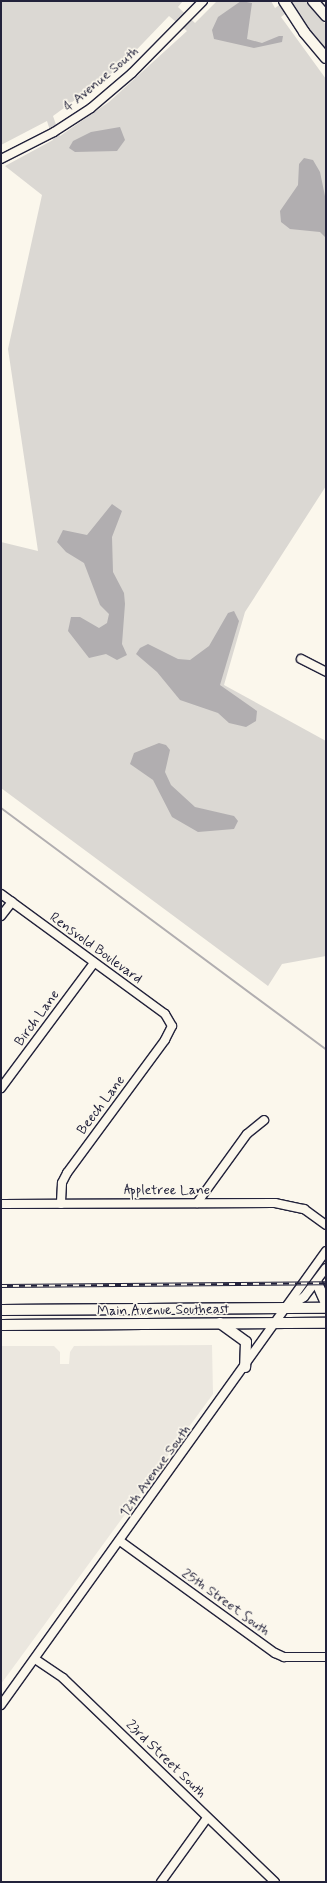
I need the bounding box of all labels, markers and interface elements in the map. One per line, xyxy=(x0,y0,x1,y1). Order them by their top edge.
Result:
street label: 4 Avenue South xyxy=(61,44,141,114)
street label: Rensvold Boulevard xyxy=(46,909,146,987)
street label: Birch Lane xyxy=(11,987,63,1049)
street label: Beech Lane xyxy=(73,1072,129,1138)
street label: Appletree Lane xyxy=(124,1182,210,1198)
street label: Main Avenue Southeast xyxy=(95,1300,231,1320)
street label: 12th Avenue South xyxy=(117,1423,193,1519)
street label: 25th Street South xyxy=(179,1565,273,1639)
street label: 23rd Street South xyxy=(123,1717,209,1801)

